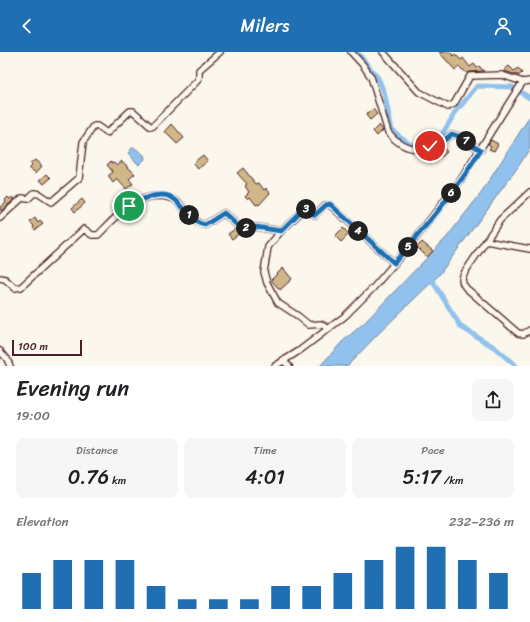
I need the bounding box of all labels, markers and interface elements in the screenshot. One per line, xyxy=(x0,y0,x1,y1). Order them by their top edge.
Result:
text: Milers xyxy=(241,10,289,42)
icon: back xyxy=(16,15,38,37)
icon: person xyxy=(492,15,514,37)
pin xyxy=(413,129,447,163)
pin: 7 xyxy=(456,131,476,151)
text: 7 xyxy=(463,131,469,150)
icon: check xyxy=(419,135,441,157)
pin: 6 xyxy=(441,183,461,203)
text: 6 xyxy=(448,183,454,202)
pin xyxy=(112,189,146,223)
icon: arrive xyxy=(118,195,140,217)
pin: 3 xyxy=(296,199,316,219)
text: 3 xyxy=(303,199,309,218)
pin: 1 xyxy=(179,205,199,225)
text: 1 xyxy=(187,205,191,224)
pin: 2 xyxy=(236,218,256,238)
text: 2 xyxy=(243,218,249,237)
pin: 4 xyxy=(348,221,368,241)
text: 4 xyxy=(355,221,361,240)
pin: 5 xyxy=(398,237,418,257)
text: 5 xyxy=(405,237,411,256)
text: 100 m xyxy=(18,337,48,356)
scale bar xyxy=(12,338,82,357)
text: Evening run xyxy=(16,369,129,408)
button: share xyxy=(472,379,514,421)
text: 19:00 xyxy=(16,404,50,427)
text: Distance xyxy=(76,441,118,460)
text: Time xyxy=(253,441,277,460)
text: Pace xyxy=(421,441,445,460)
text: 0.76 xyxy=(68,460,109,495)
text: 4:01 xyxy=(245,460,285,495)
text: 5:17 xyxy=(403,460,441,495)
text: km xyxy=(109,471,126,490)
text: /km xyxy=(441,471,463,490)
text: Elevation xyxy=(16,510,69,533)
text: 232–236 m xyxy=(449,510,514,533)

